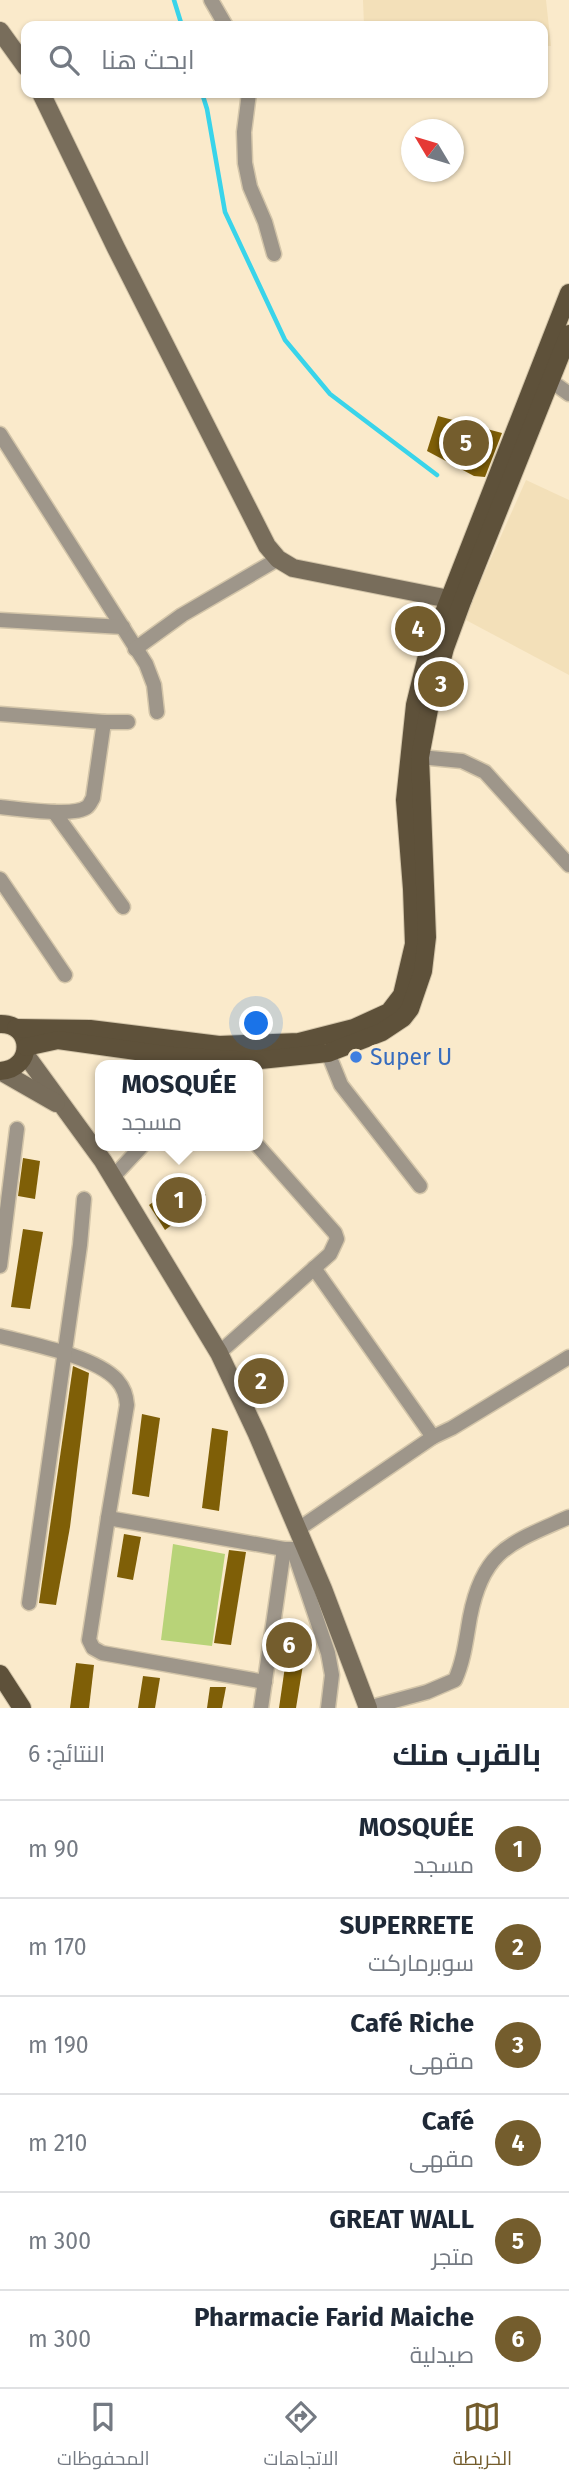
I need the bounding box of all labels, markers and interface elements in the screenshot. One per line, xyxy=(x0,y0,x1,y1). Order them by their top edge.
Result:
search box xyxy=(21,21,548,98)
icon: search xyxy=(45,41,83,79)
text: ابحث هنا xyxy=(101,45,195,76)
north arrow xyxy=(401,119,464,182)
pin: 5 xyxy=(443,417,489,469)
pin: 4 xyxy=(395,603,441,655)
pin: 3 xyxy=(418,658,464,710)
your location xyxy=(239,1006,273,1040)
place label: Super U xyxy=(370,1043,452,1071)
marker: Super U xyxy=(348,1049,364,1065)
popup xyxy=(95,1060,263,1151)
text: MOSQUÉE xyxy=(121,1069,237,1100)
text: مسجد xyxy=(121,1108,182,1136)
pin: 1 xyxy=(156,1174,202,1226)
pin: 2 xyxy=(238,1355,284,1407)
pin: 6 xyxy=(266,1619,312,1671)
text: بالقرب منك xyxy=(392,1737,541,1773)
text: النتائج: 6 xyxy=(28,1740,105,1768)
text: MOSQUÉE xyxy=(359,1812,474,1843)
text: 90 m xyxy=(28,1835,79,1863)
text: 1 xyxy=(513,1835,523,1863)
text: مسجد xyxy=(413,1851,474,1879)
text: SUPERRETE xyxy=(339,1910,474,1941)
text: 170 m xyxy=(28,1933,87,1961)
text: 2 xyxy=(512,1933,524,1961)
text: سوبرماركت xyxy=(368,1949,474,1977)
text: Café Riche xyxy=(350,2008,474,2039)
text: 190 m xyxy=(28,2031,89,2059)
text: 3 xyxy=(512,2031,524,2059)
text: مقهى xyxy=(409,2047,474,2075)
text: Café xyxy=(422,2106,474,2137)
text: 210 m xyxy=(28,2129,87,2157)
text: 4 xyxy=(512,2129,525,2157)
text: مقهى xyxy=(409,2145,474,2173)
text: GREAT WALL xyxy=(329,2204,474,2235)
text: 300 m xyxy=(28,2227,91,2255)
text: 5 xyxy=(512,2227,524,2255)
text: متجر xyxy=(432,2243,474,2271)
text: Pharmacie Farid Maiche xyxy=(194,2302,474,2333)
text: 300 m xyxy=(28,2325,91,2353)
text: 6 xyxy=(512,2325,525,2353)
text: صيدلية xyxy=(410,2341,474,2369)
tab: المحفوظات xyxy=(57,2398,150,2476)
tab: الاتجاهات xyxy=(263,2398,339,2476)
tab: الخريطة xyxy=(453,2398,512,2476)

